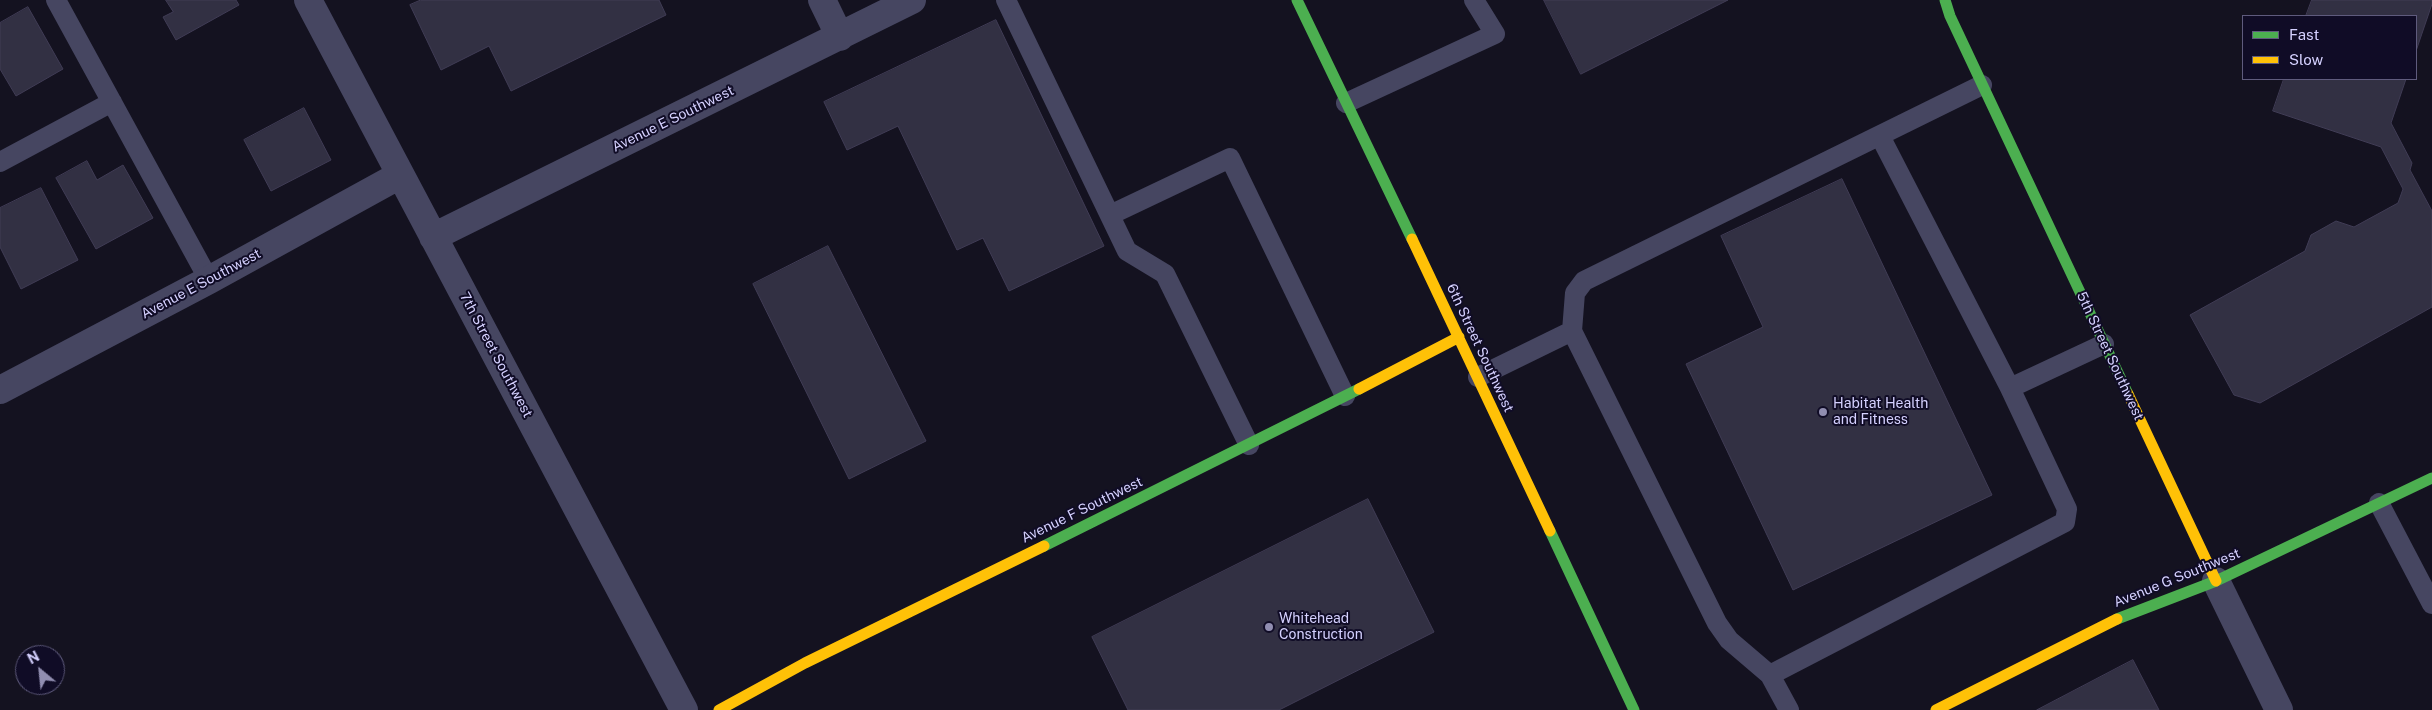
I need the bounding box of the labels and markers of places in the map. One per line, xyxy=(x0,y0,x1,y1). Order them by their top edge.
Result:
place label: Habitat Health and Fitness xyxy=(1833,396,1928,428)
marker: Habitat Health and Fitness xyxy=(1817,406,1829,418)
place label: Whitehead Construction xyxy=(1279,611,1363,644)
marker: Whitehead Construction xyxy=(1263,621,1275,633)

